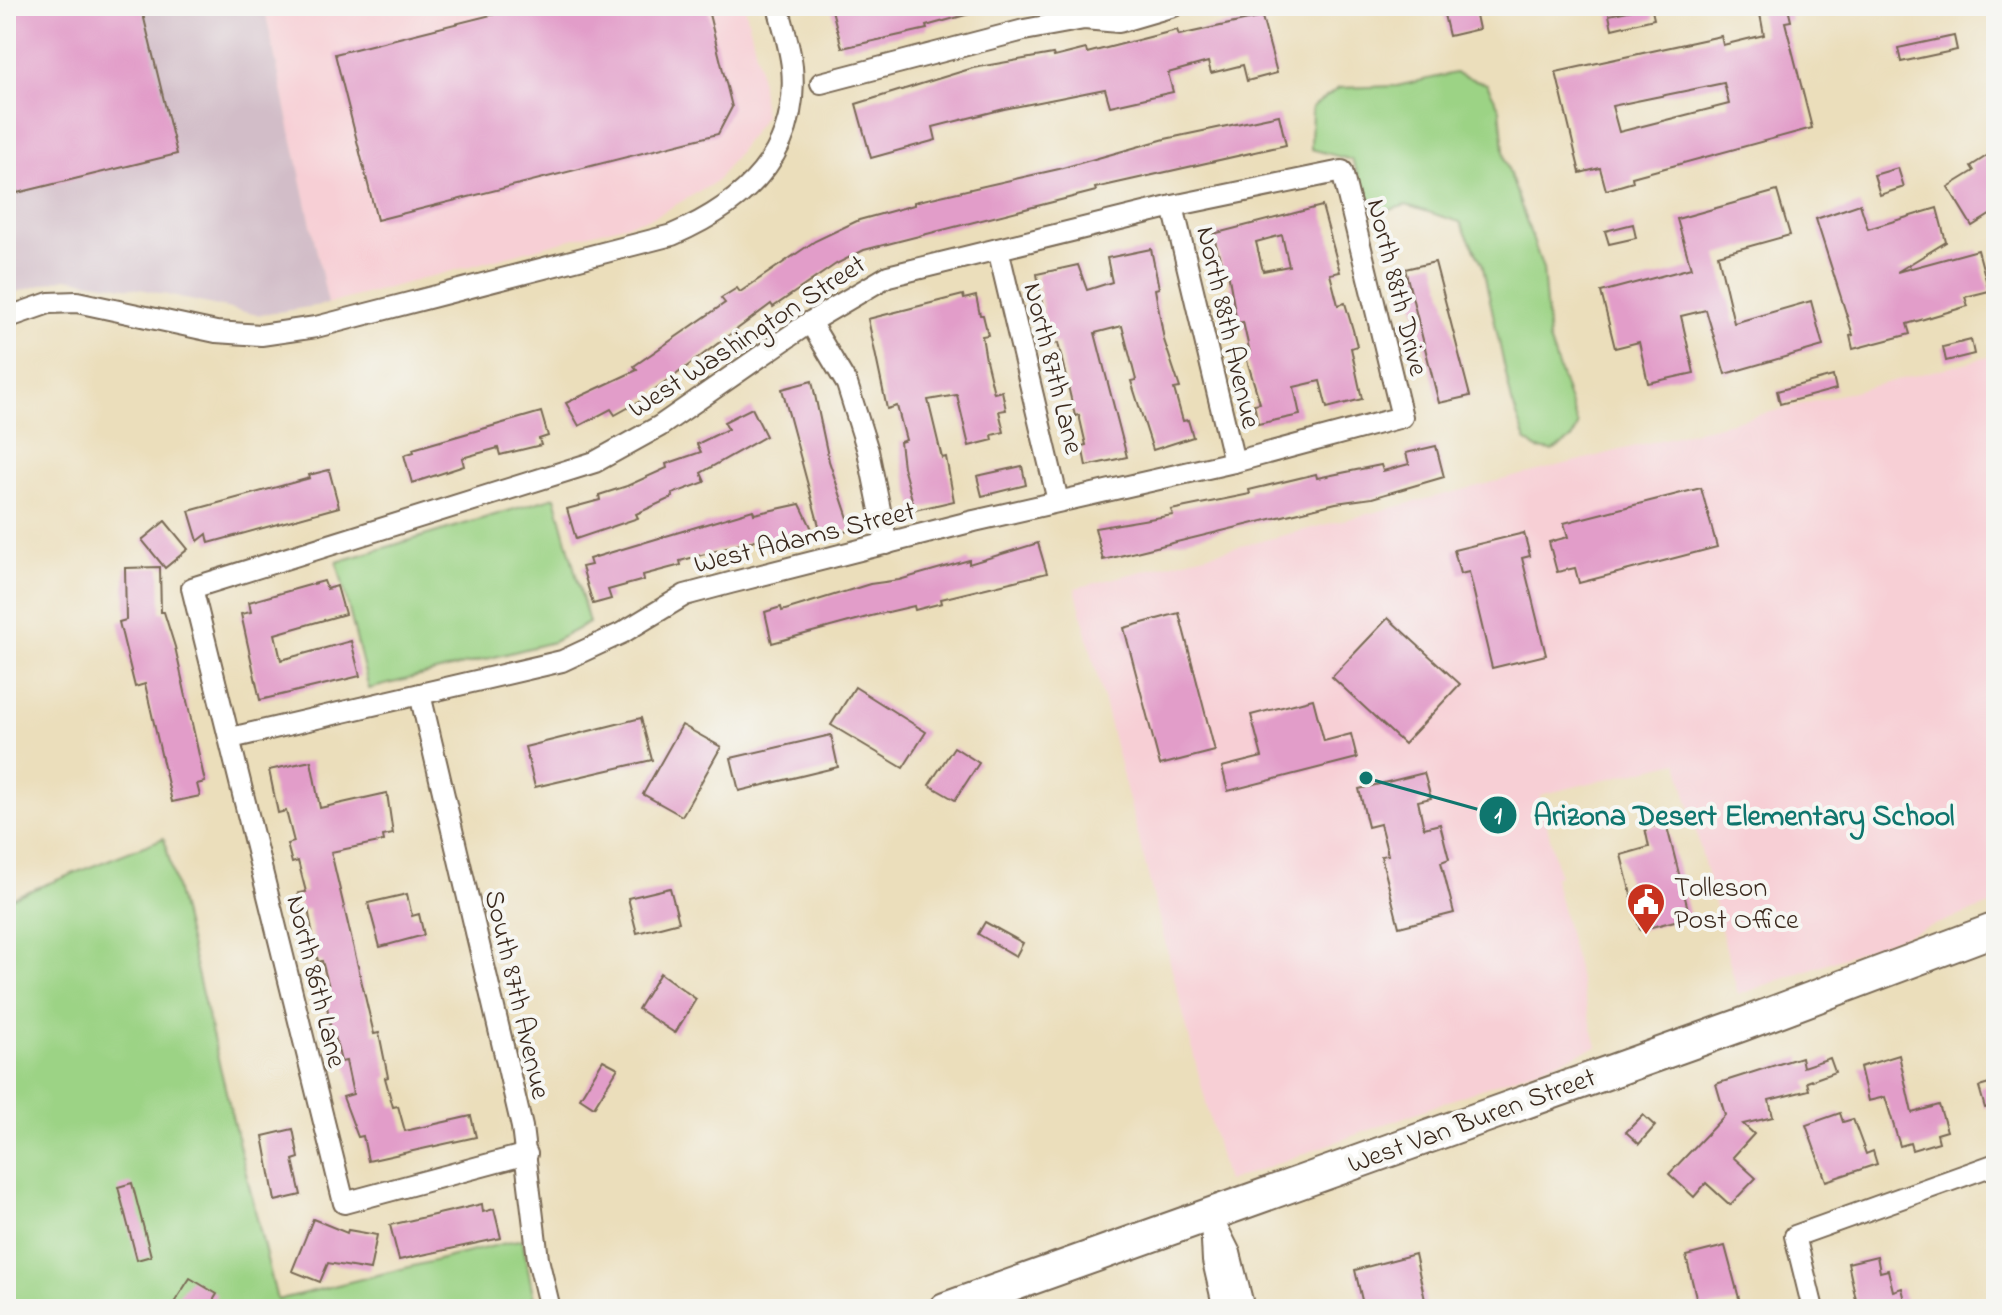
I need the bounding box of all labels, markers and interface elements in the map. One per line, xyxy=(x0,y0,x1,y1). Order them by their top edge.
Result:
street label: North 88th Drive xyxy=(1354,195,1438,381)
street label: North 88th Avenue xyxy=(1183,223,1270,433)
street label: West Washington Street xyxy=(621,246,875,430)
street label: North 87th Lane xyxy=(1010,279,1093,459)
street label: West Adams Street xyxy=(690,492,920,587)
callout: Arizona Desert Elementary School xyxy=(1478,788,1971,842)
text: Arizona Desert Elementary School xyxy=(1534,796,1955,840)
text: 1 xyxy=(1494,800,1502,835)
place label: Tolleson Post Office xyxy=(1674,869,1799,942)
public building icon: Tolleson Post Office xyxy=(1625,881,1667,936)
street label: South 87th Avenue xyxy=(472,886,560,1104)
street label: North 86th Lane xyxy=(273,891,356,1073)
street label: West Van Buren Street xyxy=(1342,1058,1602,1186)

